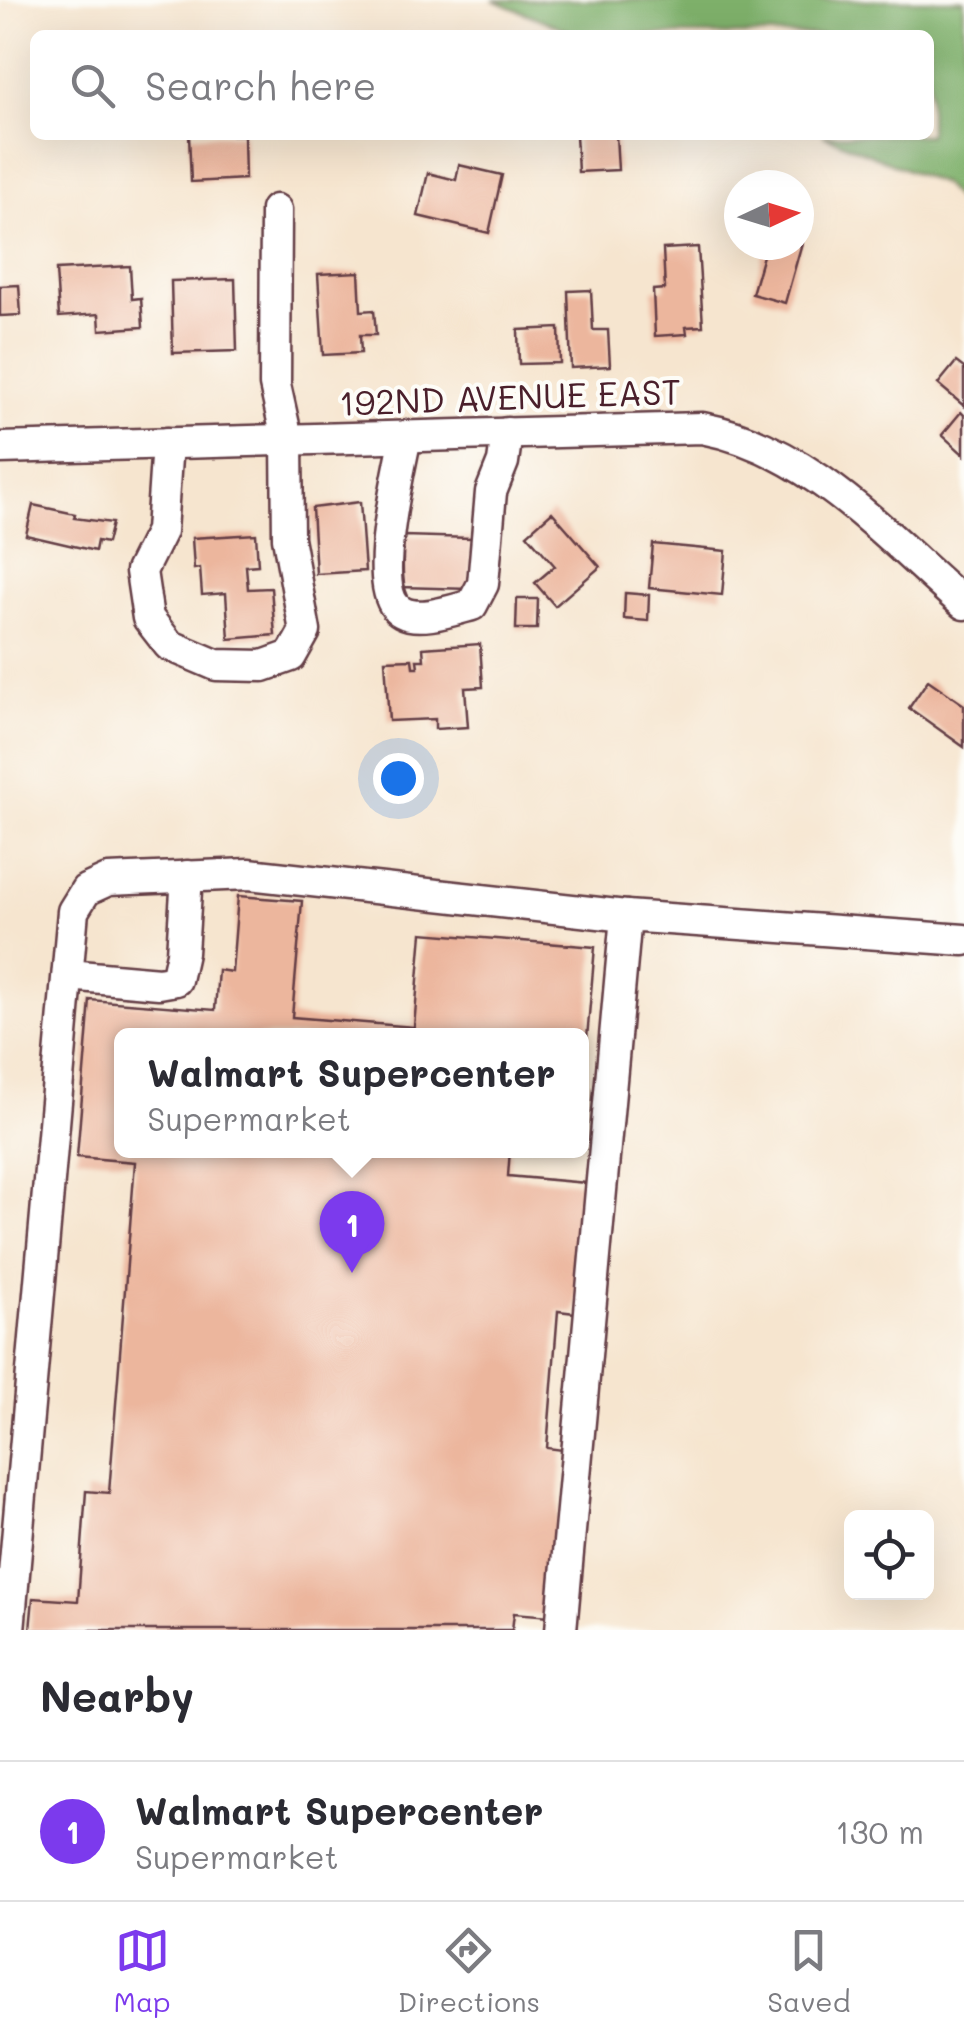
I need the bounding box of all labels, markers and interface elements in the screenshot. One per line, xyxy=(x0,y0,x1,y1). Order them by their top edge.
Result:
search box xyxy=(30,30,934,140)
icon: search xyxy=(65,58,120,113)
text: Search here xyxy=(145,60,376,110)
north arrow xyxy=(724,170,814,260)
street label: 192ND AVENUE EAST xyxy=(338,367,682,425)
your location xyxy=(373,753,424,804)
popup xyxy=(114,1028,589,1158)
text: Walmart Supercenter xyxy=(147,1047,556,1097)
text: Supermarket xyxy=(147,1097,351,1139)
pin: 1 xyxy=(320,1190,384,1273)
map controls xyxy=(844,1510,934,1600)
button: locate xyxy=(844,1510,934,1600)
text: Nearby xyxy=(40,1668,194,1723)
text: Walmart Supercenter xyxy=(135,1785,543,1835)
text: 1 xyxy=(65,1810,80,1852)
text: 130 m xyxy=(835,1810,924,1852)
text: Supermarket xyxy=(135,1835,339,1877)
tab: Map xyxy=(114,1923,171,2019)
tab: Directions xyxy=(398,1923,540,2019)
tab: Saved xyxy=(767,1923,850,2019)

